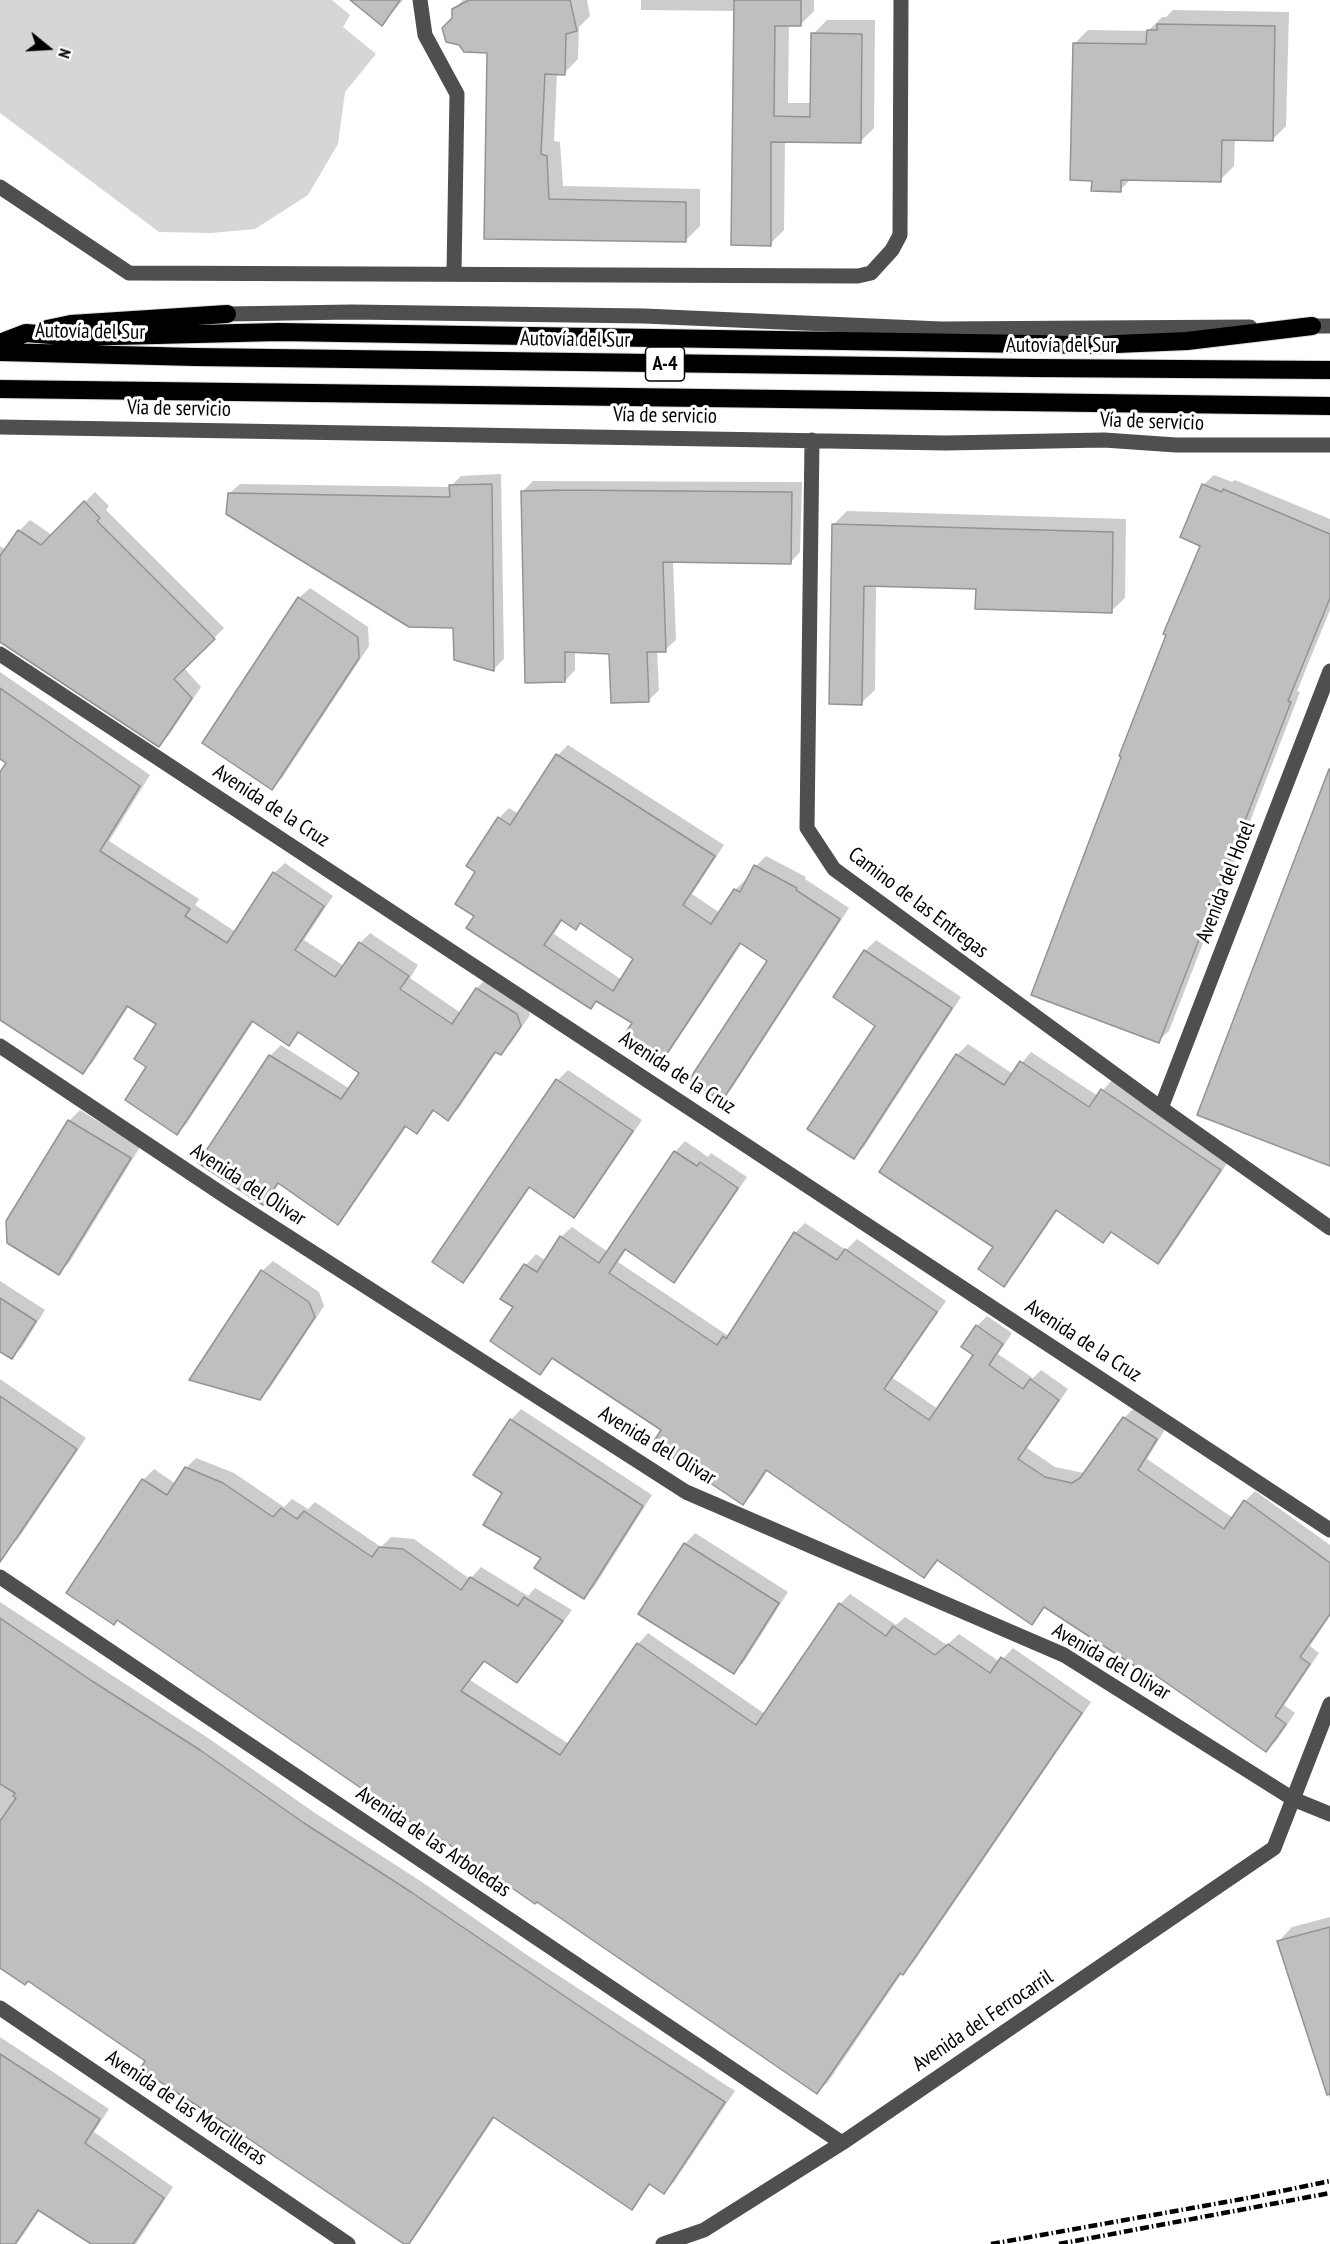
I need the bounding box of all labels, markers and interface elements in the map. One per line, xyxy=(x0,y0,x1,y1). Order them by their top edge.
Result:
north arrow xyxy=(18,18,78,78)
text: N xyxy=(54,46,76,61)
street label: Autovía del Sur xyxy=(35,318,145,346)
street label: Autovía del Sur xyxy=(520,326,630,354)
street label: Autovía del Sur xyxy=(1006,333,1116,359)
road number: A-4 xyxy=(646,347,684,381)
street label: Vía de servicio xyxy=(127,395,231,423)
street label: Vía de servicio xyxy=(613,402,717,430)
street label: Vía de servicio xyxy=(1100,408,1204,436)
street label: Avenida de la Cruz xyxy=(208,759,334,853)
street label: Avenida del Hotel xyxy=(1191,818,1261,946)
street label: Camino de las Entregas xyxy=(843,842,993,964)
street label: Avenida de la Cruz xyxy=(614,1026,740,1120)
street label: Avenida del Olivar xyxy=(186,1138,310,1232)
street label: Avenida de la Cruz xyxy=(1020,1294,1146,1388)
street label: Avenida del Olivar xyxy=(594,1401,720,1491)
street label: Avenida del Olivar xyxy=(1047,1618,1175,1706)
street label: Avenida de las Arboledas xyxy=(351,1781,515,1903)
street label: Avenida del Ferrocarril xyxy=(908,1965,1058,2077)
street label: Avenida de las Morcilleras xyxy=(101,2045,271,2171)

